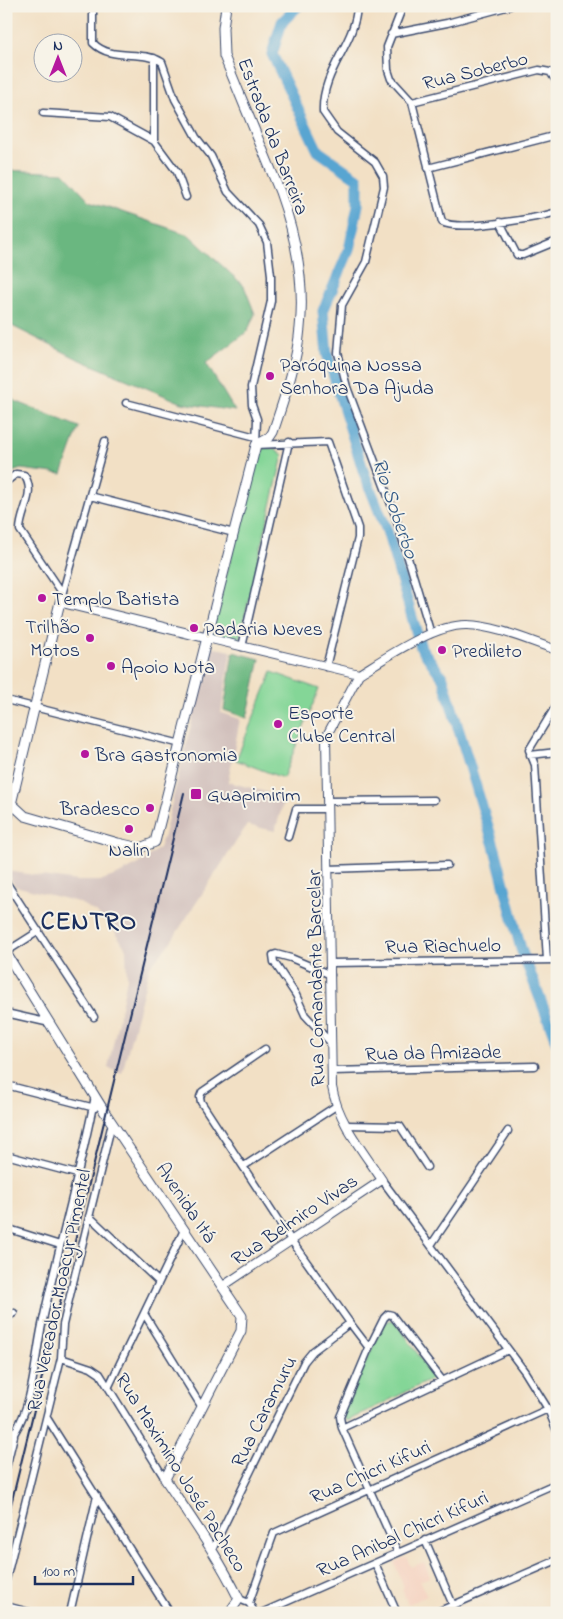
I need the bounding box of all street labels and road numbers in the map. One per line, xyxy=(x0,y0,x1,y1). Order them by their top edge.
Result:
street label: Rua Soberbo xyxy=(420,45,531,100)
street label: Estrada da Barreira xyxy=(228,54,315,220)
street label: Rua Comandante Barcelar xyxy=(301,868,334,1087)
street label: Rua Riachuelo xyxy=(385,932,501,963)
street label: Rua da Amizade xyxy=(365,1039,501,1070)
street label: Avenida Itá xyxy=(147,1157,223,1249)
street label: Rua Vereador Moacyr Pimentel xyxy=(21,1167,100,1414)
street label: Rua Belmiro Vivas xyxy=(226,1168,365,1274)
street label: Rua Caramuru xyxy=(225,1351,306,1473)
street label: Rua Maximino José Pacheco xyxy=(107,1368,253,1579)
street label: Rua Chicri Kifuri xyxy=(306,1434,436,1513)
street label: Rua Anibal Chicri Kifuri xyxy=(312,1484,494,1586)

